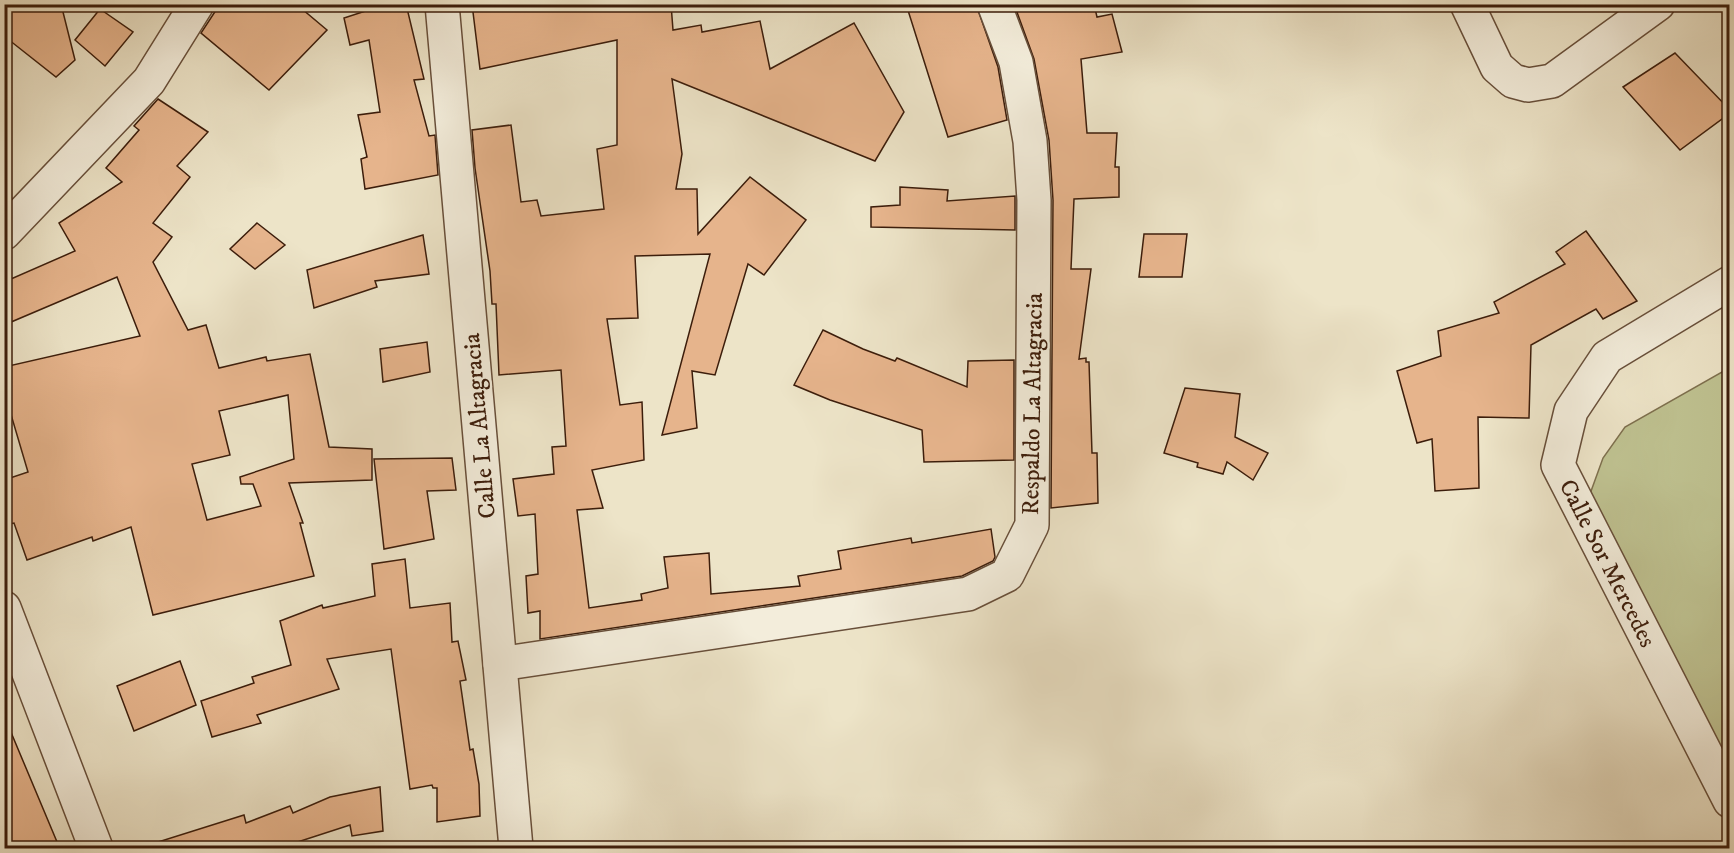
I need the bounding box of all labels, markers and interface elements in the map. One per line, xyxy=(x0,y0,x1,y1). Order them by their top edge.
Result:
street label: Respaldo La Altagracia xyxy=(1016,292,1050,516)
street label: Calle La Altagracia xyxy=(457,331,503,520)
street label: Calle Sor Mercedes xyxy=(1552,474,1662,652)

